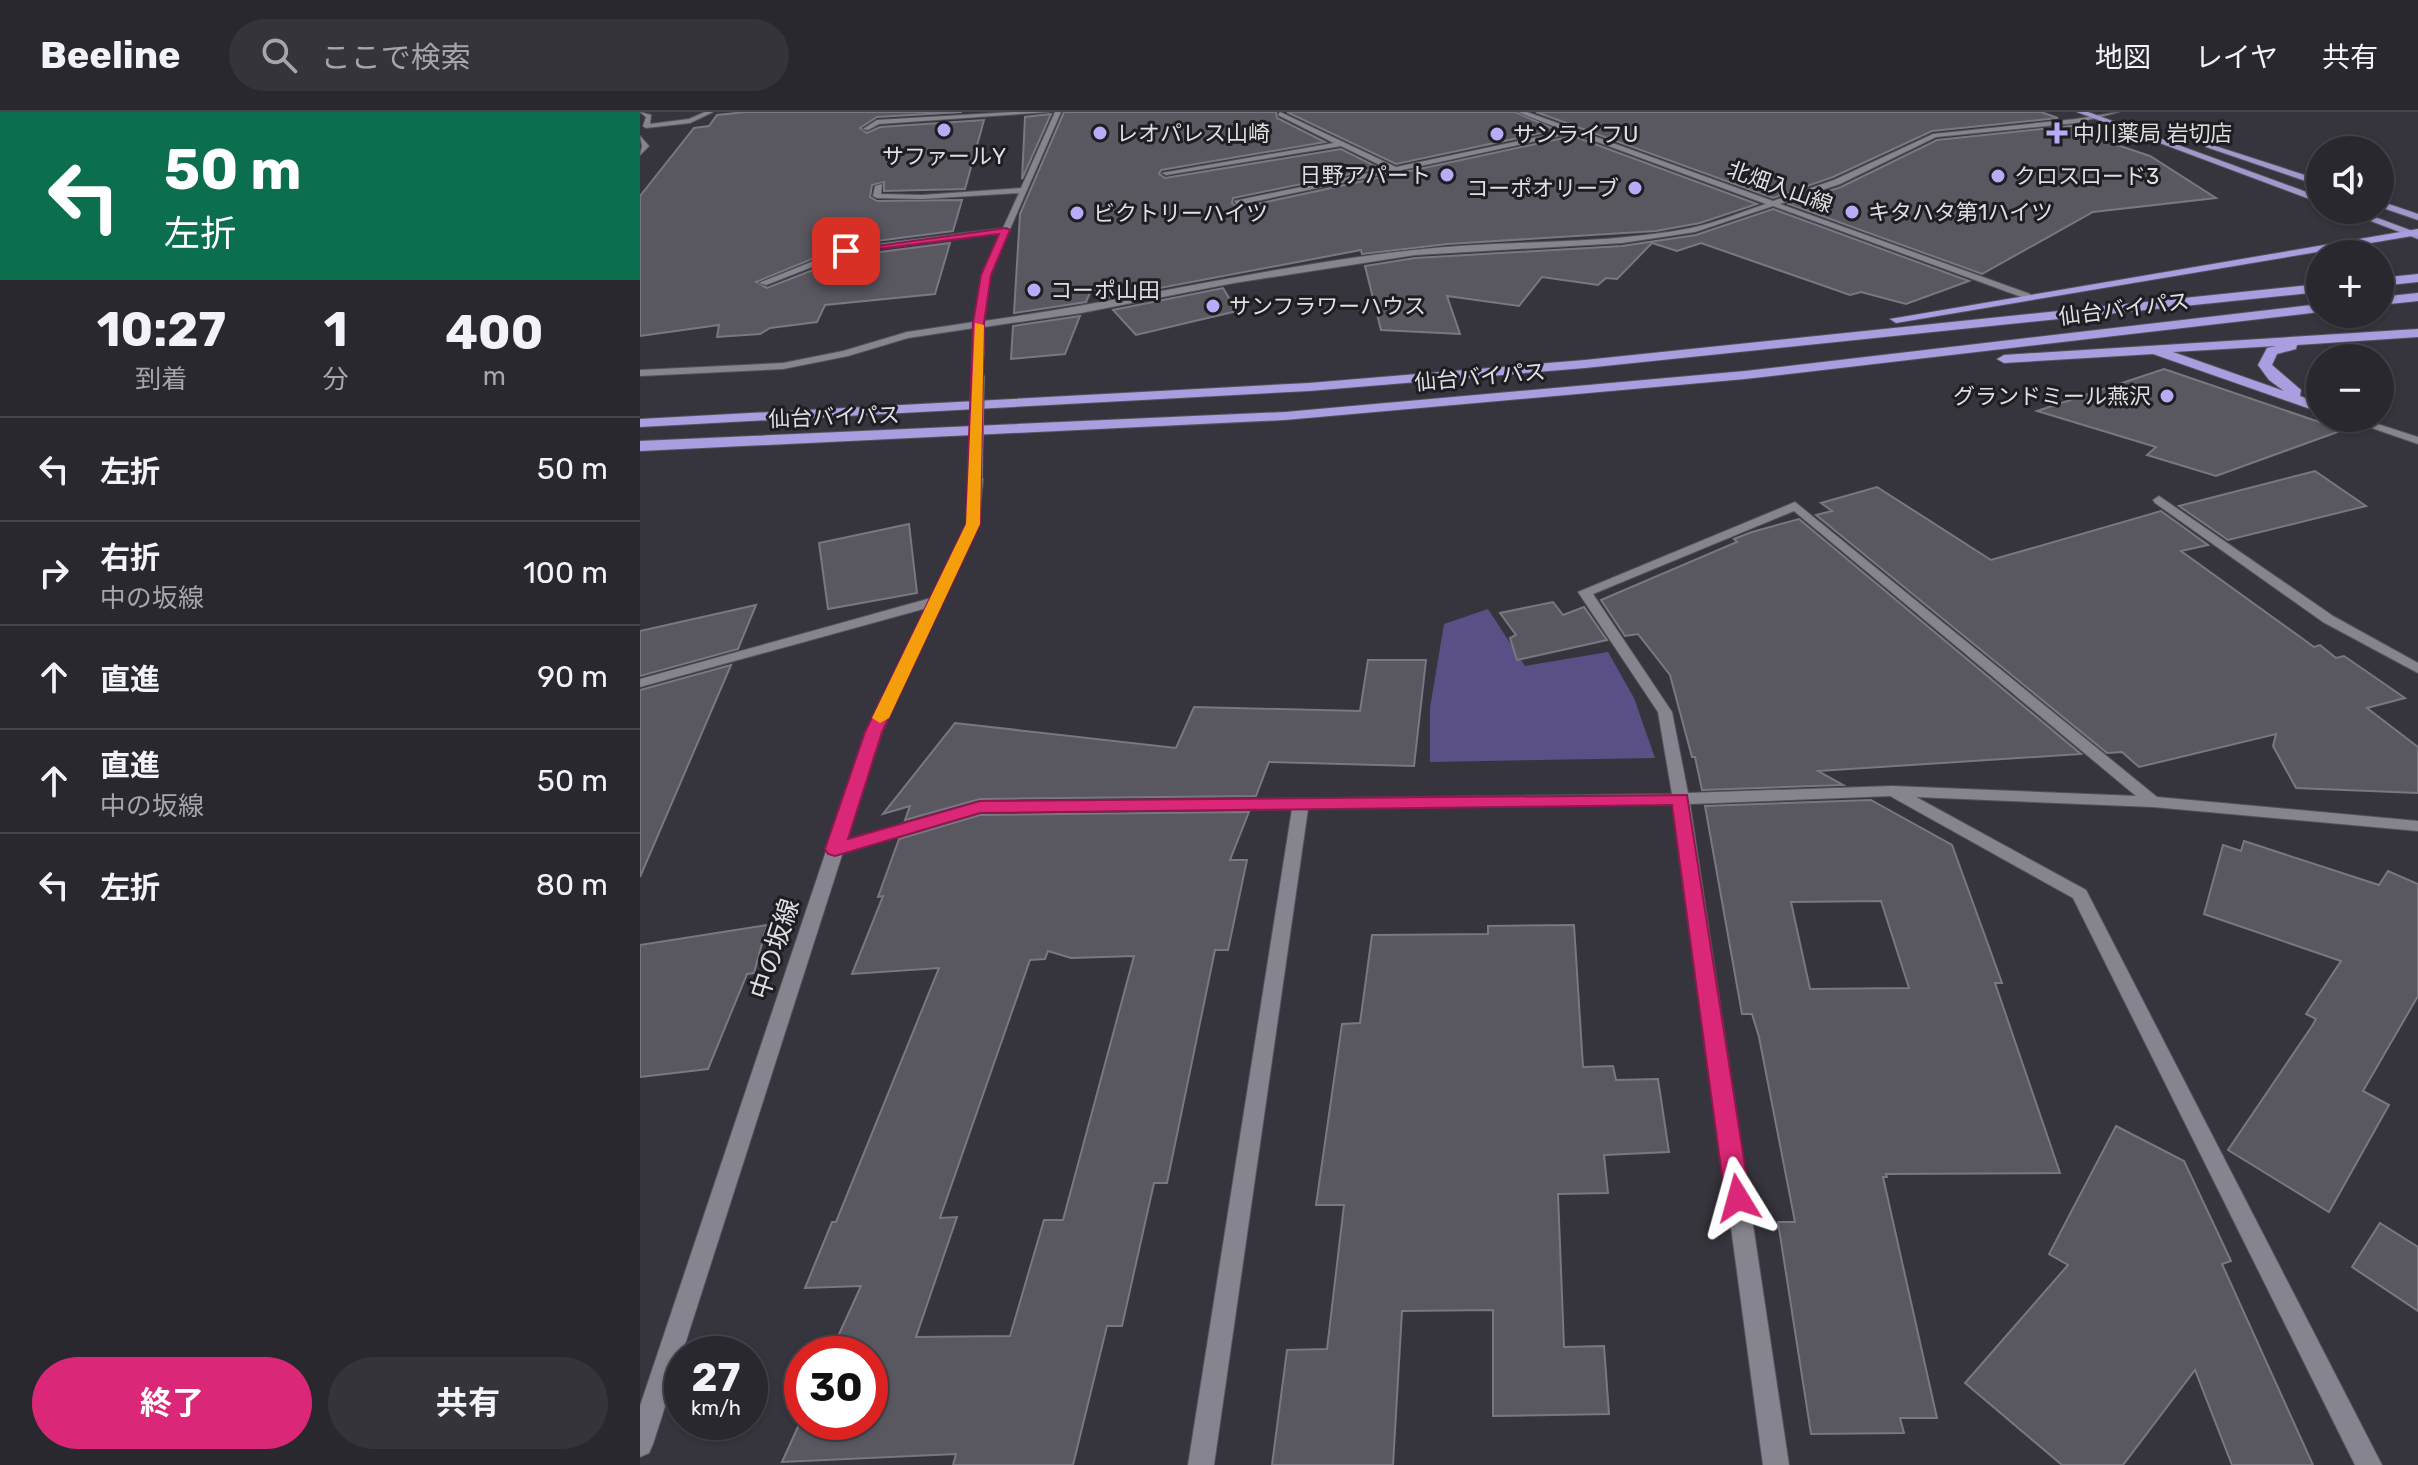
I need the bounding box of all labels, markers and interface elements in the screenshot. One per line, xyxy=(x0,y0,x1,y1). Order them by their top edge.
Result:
search box xyxy=(229,19,789,91)
text: Beeline xyxy=(40,32,181,78)
icon: search xyxy=(257,33,301,77)
text: ここで検索 xyxy=(321,40,471,76)
text: 地図 xyxy=(2095,41,2151,74)
text: レイヤ xyxy=(2195,41,2278,74)
text: 共有 xyxy=(2322,41,2378,74)
place label: レオパレス山崎 xyxy=(1116,120,1270,147)
place label: 中川薬局 岩切店 xyxy=(2073,120,2232,147)
marker: サファールY xyxy=(935,121,953,139)
place label: サンライフU xyxy=(1513,121,1638,148)
marker: レオパレス山崎 xyxy=(1091,124,1109,142)
marker: 中川薬局 岩切店 xyxy=(2048,124,2066,142)
marker: サンライフU xyxy=(1488,125,1506,143)
map controls xyxy=(2306,136,2394,432)
button: sound xyxy=(2306,136,2394,224)
text: 50 m xyxy=(164,137,301,203)
place label: サファールY xyxy=(882,143,1006,170)
icon: left xyxy=(32,144,136,248)
street label: 北畑入山線 xyxy=(1724,156,1836,218)
place label: 日野アパート xyxy=(1299,162,1431,189)
place label: クロスロード3 xyxy=(2014,163,2159,190)
marker: 日野アパート xyxy=(1438,166,1456,184)
marker: クロスロード3 xyxy=(1989,167,2007,185)
place label: コーポオリーブ xyxy=(1466,175,1619,202)
marker: コーポオリーブ xyxy=(1626,179,1644,197)
place label: キタハタ第1ハイツ xyxy=(1868,199,2053,226)
place label: ビクトリーハイツ xyxy=(1093,200,1268,227)
marker: キタハタ第1ハイツ xyxy=(1843,203,1861,221)
marker: ビクトリーハイツ xyxy=(1068,204,1086,222)
text: 左折 xyxy=(164,212,236,255)
pin xyxy=(812,217,880,285)
icon: arrive xyxy=(824,229,868,273)
button: + xyxy=(2306,240,2394,328)
place label: コーポ山田 xyxy=(1050,277,1160,304)
marker: コーポ山田 xyxy=(1025,281,1043,299)
street label: 仙台バイパス xyxy=(2057,288,2191,330)
place label: サンフラワーハウス xyxy=(1229,293,1426,320)
marker: サンフラワーハウス xyxy=(1204,297,1222,315)
text: 10:27 xyxy=(97,301,226,358)
text: 1 xyxy=(324,301,348,358)
text: 400 xyxy=(445,304,543,361)
button: − xyxy=(2306,344,2394,432)
street label: 仙台バイパス xyxy=(1413,358,1547,396)
text: m xyxy=(483,361,506,392)
text: 到着 xyxy=(135,364,187,395)
text: 分 xyxy=(323,364,349,395)
place label: グランドミール燕沢 xyxy=(1953,383,2151,410)
marker: グランドミール燕沢 xyxy=(2158,387,2176,405)
street label: 仙台バイパス xyxy=(768,401,900,433)
icon: left xyxy=(32,447,76,491)
text: 50 m xyxy=(537,451,608,487)
text: 左折 xyxy=(100,454,160,490)
text: 右折 xyxy=(100,540,160,576)
icon: right xyxy=(32,551,76,595)
text: 100 m xyxy=(523,555,608,591)
text: 中の坂線 xyxy=(100,583,204,614)
icon: ahead xyxy=(32,655,76,699)
text: 90 m xyxy=(537,659,608,695)
text: 直進 xyxy=(100,662,160,698)
text: 直進 xyxy=(100,748,160,784)
icon: ahead xyxy=(32,759,76,803)
text: 50 m xyxy=(537,763,608,799)
text: 中の坂線 xyxy=(100,791,204,822)
icon: left xyxy=(32,863,76,907)
text: 80 m xyxy=(536,867,608,903)
text: 左折 xyxy=(100,870,160,906)
street label: 中の坂線 xyxy=(744,895,806,1003)
position arrow xyxy=(1696,1156,1780,1240)
speed limit sign: 30 xyxy=(784,1336,888,1440)
text: 27 xyxy=(692,1354,740,1401)
button: 終了 xyxy=(32,1357,312,1449)
button: 共有 xyxy=(328,1357,608,1449)
text: km/h xyxy=(691,1396,741,1420)

